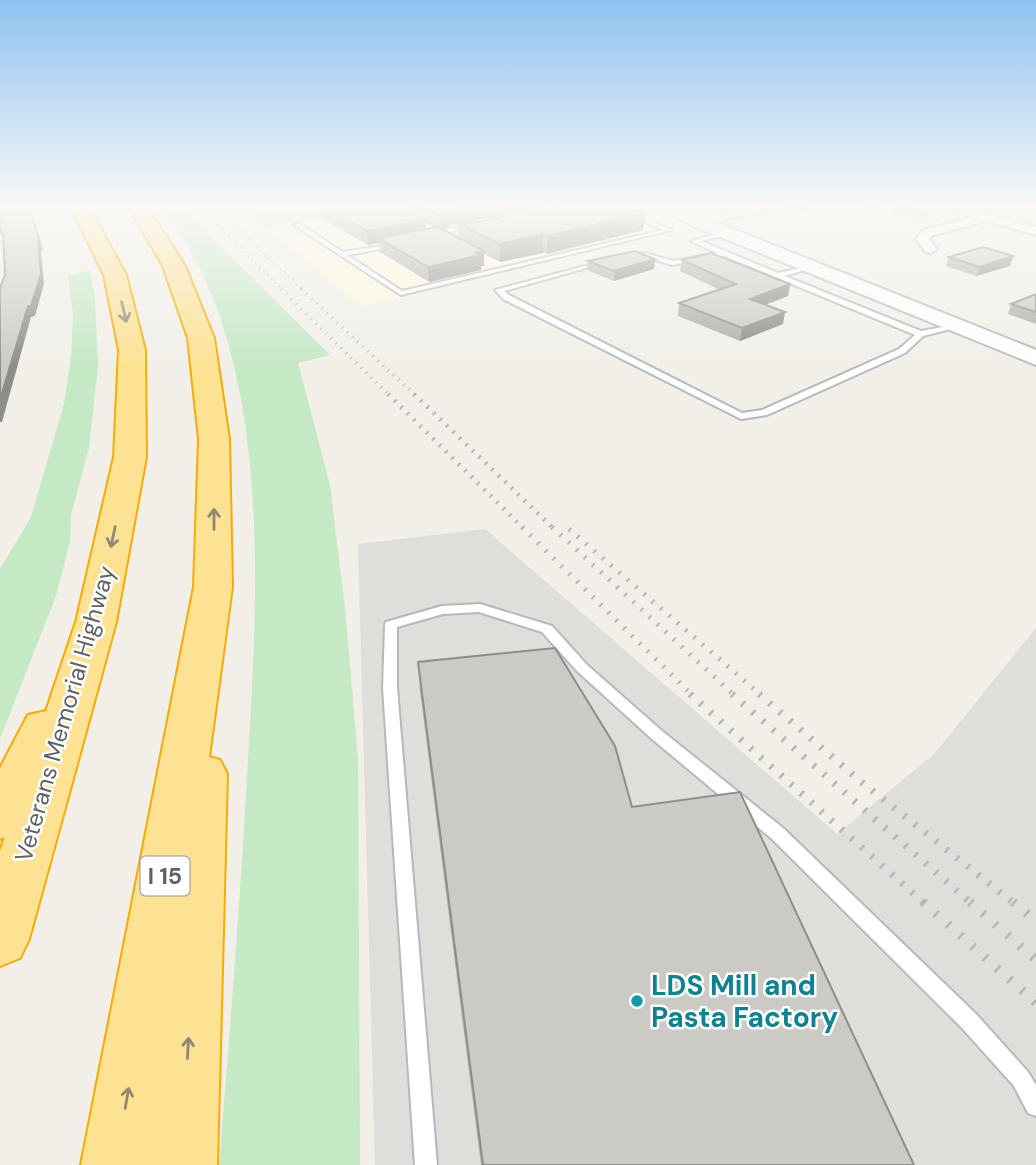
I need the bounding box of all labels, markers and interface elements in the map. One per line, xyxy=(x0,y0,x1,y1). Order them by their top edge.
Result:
one-way arrow xyxy=(118,301,131,323)
one-way arrow xyxy=(207,507,221,530)
one-way arrow xyxy=(106,525,120,548)
street label: Veterans Memorial Highway xyxy=(7,562,122,866)
road number: I 15 xyxy=(140,856,190,896)
place label: LDS Mill and Pasta Factory xyxy=(651,967,838,1036)
marker: LDS Mill and Pasta Factory xyxy=(629,993,645,1009)
one-way arrow xyxy=(182,1037,195,1060)
one-way arrow xyxy=(121,1087,134,1110)

